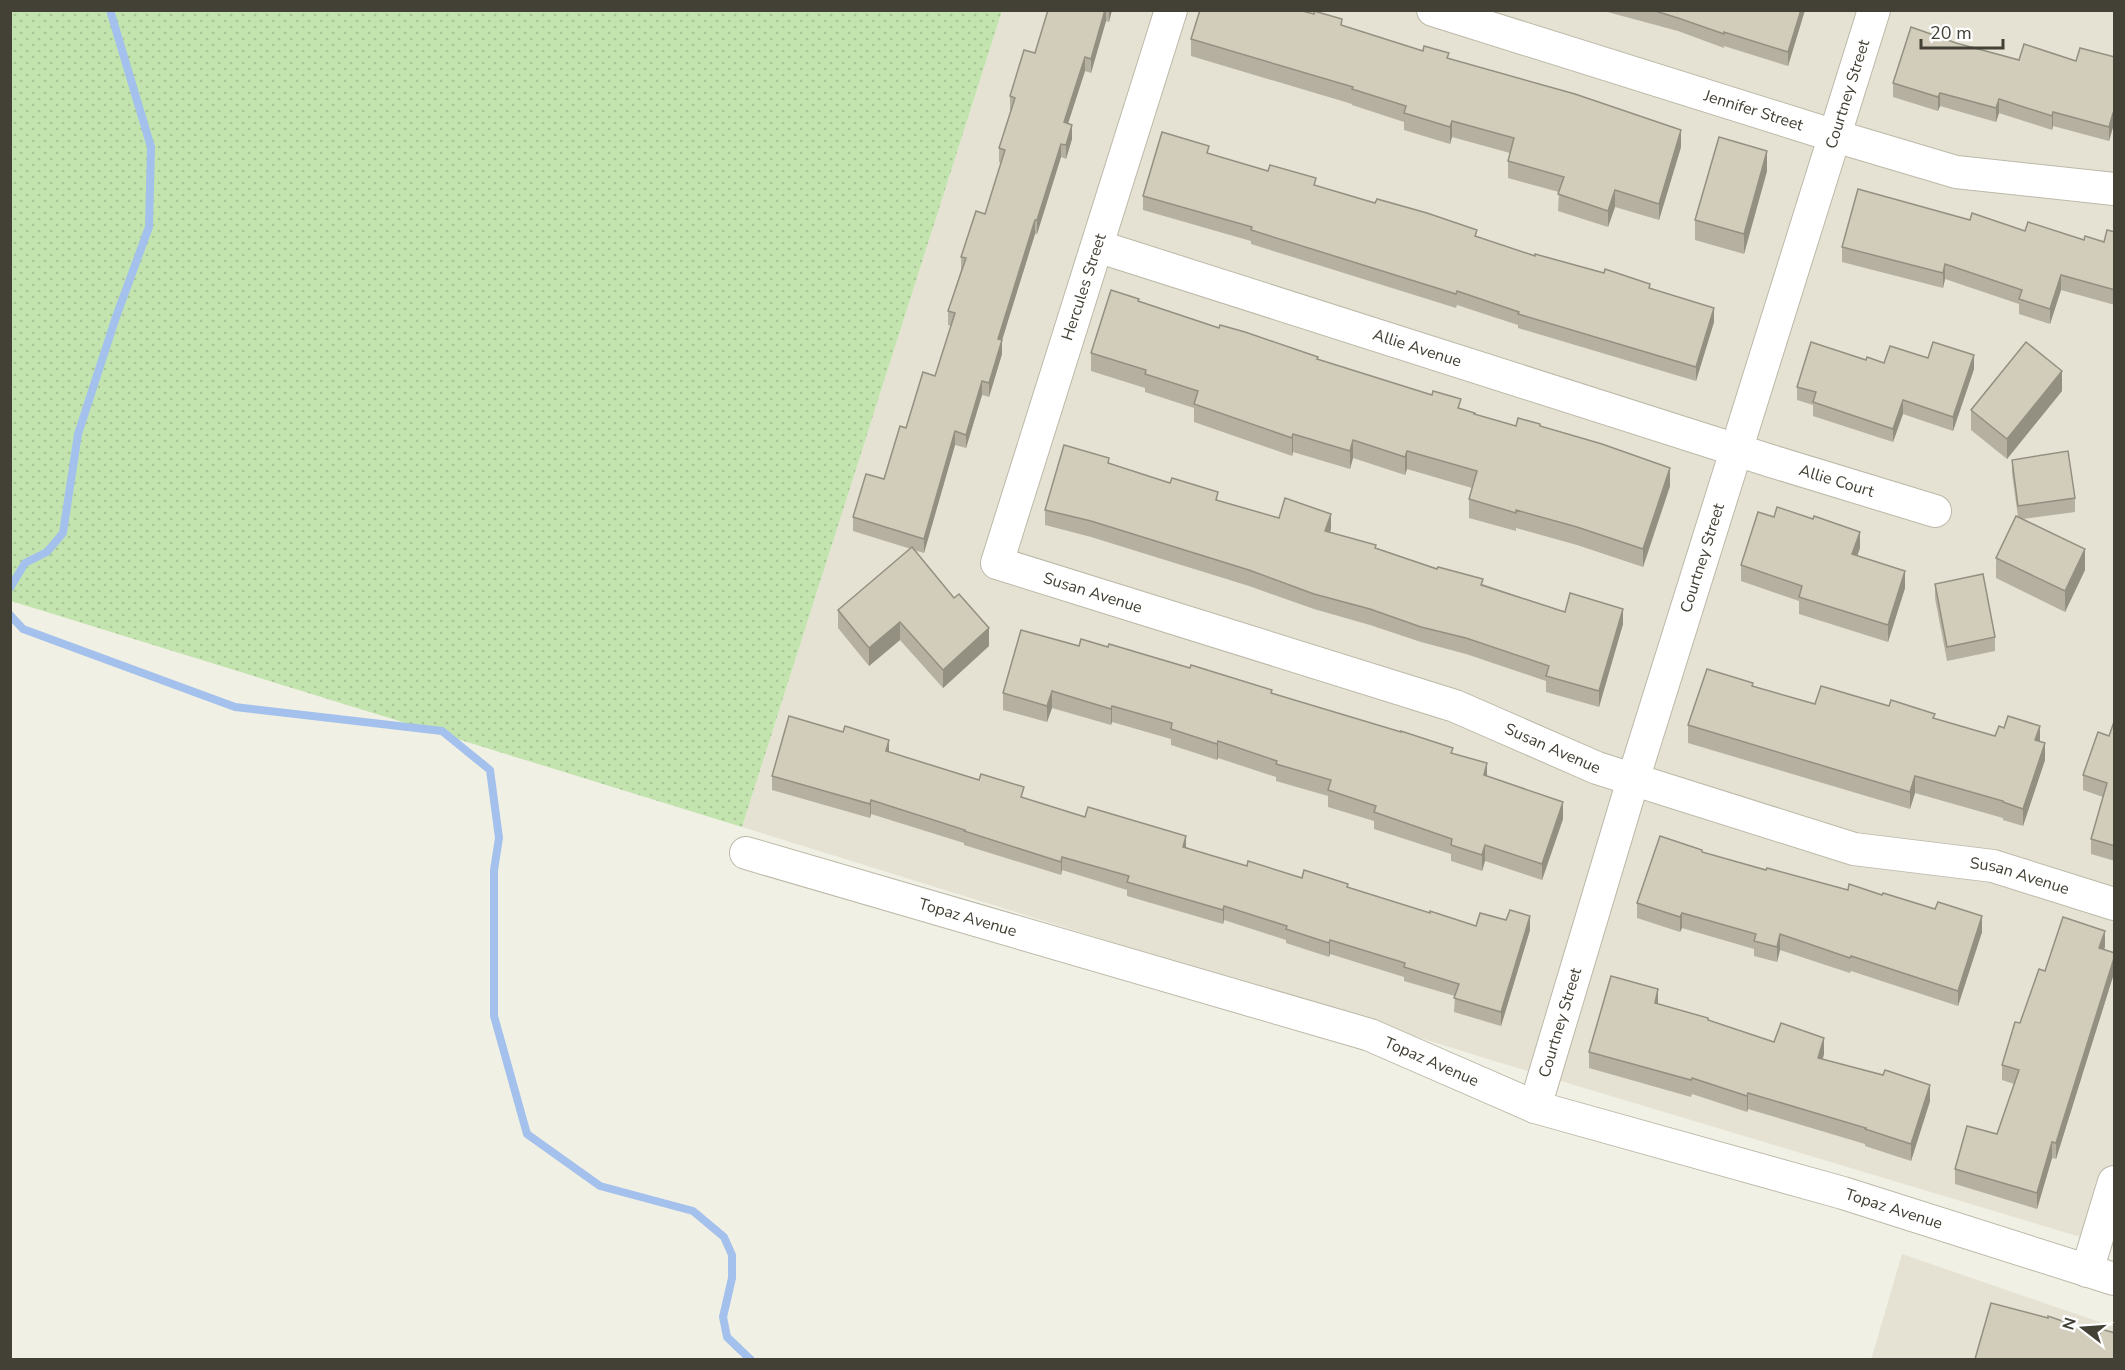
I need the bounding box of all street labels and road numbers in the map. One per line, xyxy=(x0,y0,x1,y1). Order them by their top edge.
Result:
street label: Courtney Street xyxy=(1820,36,1875,152)
street label: Jennifer Street xyxy=(1700,84,1806,136)
street label: Hercules Street xyxy=(1056,230,1112,343)
street label: Allie Avenue xyxy=(1370,324,1464,373)
street label: Allie Court xyxy=(1796,459,1877,503)
street label: Courtney Street xyxy=(1675,500,1730,615)
street label: Susan Avenue xyxy=(1040,567,1145,619)
street label: Susan Avenue xyxy=(1501,718,1604,779)
street label: Susan Avenue xyxy=(1969,852,2072,900)
street label: Topaz Avenue xyxy=(916,893,1019,942)
street label: Courtney Street xyxy=(1533,965,1587,1080)
street label: Topaz Avenue xyxy=(1381,1031,1482,1092)
street label: Topaz Avenue xyxy=(1842,1183,1945,1235)

